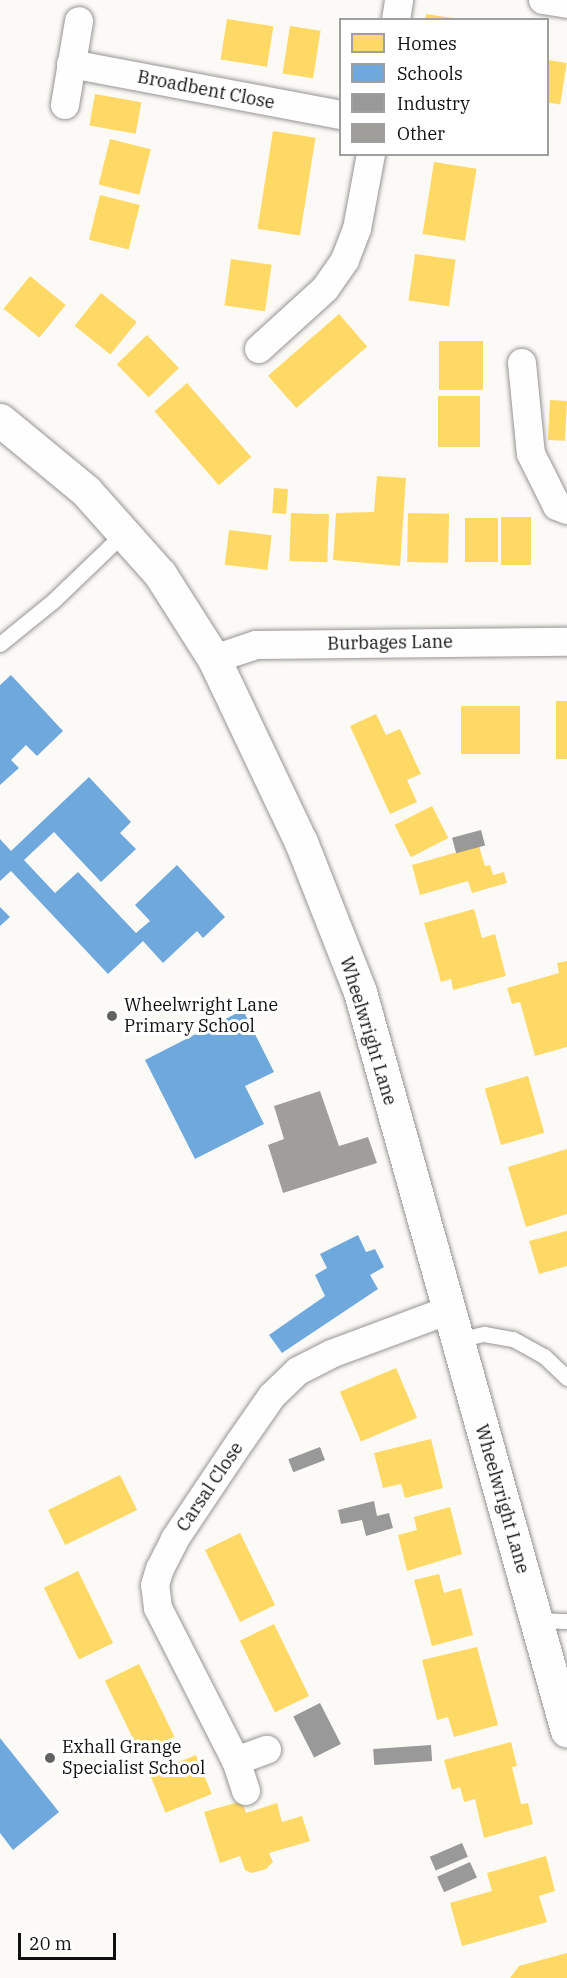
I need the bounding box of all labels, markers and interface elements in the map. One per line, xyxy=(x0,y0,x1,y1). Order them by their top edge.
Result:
legend xyxy=(339,18,549,156)
text: Homes xyxy=(397,32,457,55)
text: Schools xyxy=(397,62,463,85)
street label: Broadbent Close xyxy=(136,66,276,114)
text: Industry xyxy=(397,92,470,115)
text: Other xyxy=(397,122,445,145)
street label: Burbages Lane xyxy=(327,631,453,655)
street label: Wheelwright Lane xyxy=(335,954,401,1108)
place label: Wheelwright Lane Primary School xyxy=(124,995,278,1038)
marker: Wheelwright Lane Primary School xyxy=(105,1009,119,1023)
street label: Wheelwright Lane xyxy=(470,1422,534,1576)
street label: Carsal Close xyxy=(172,1438,248,1536)
place label: Exhall Grange Specialist School xyxy=(62,1737,205,1780)
marker: Exhall Grange Specialist School xyxy=(43,1751,57,1765)
scale bar xyxy=(21,1921,118,1959)
text: 20 m xyxy=(29,1932,72,1955)

